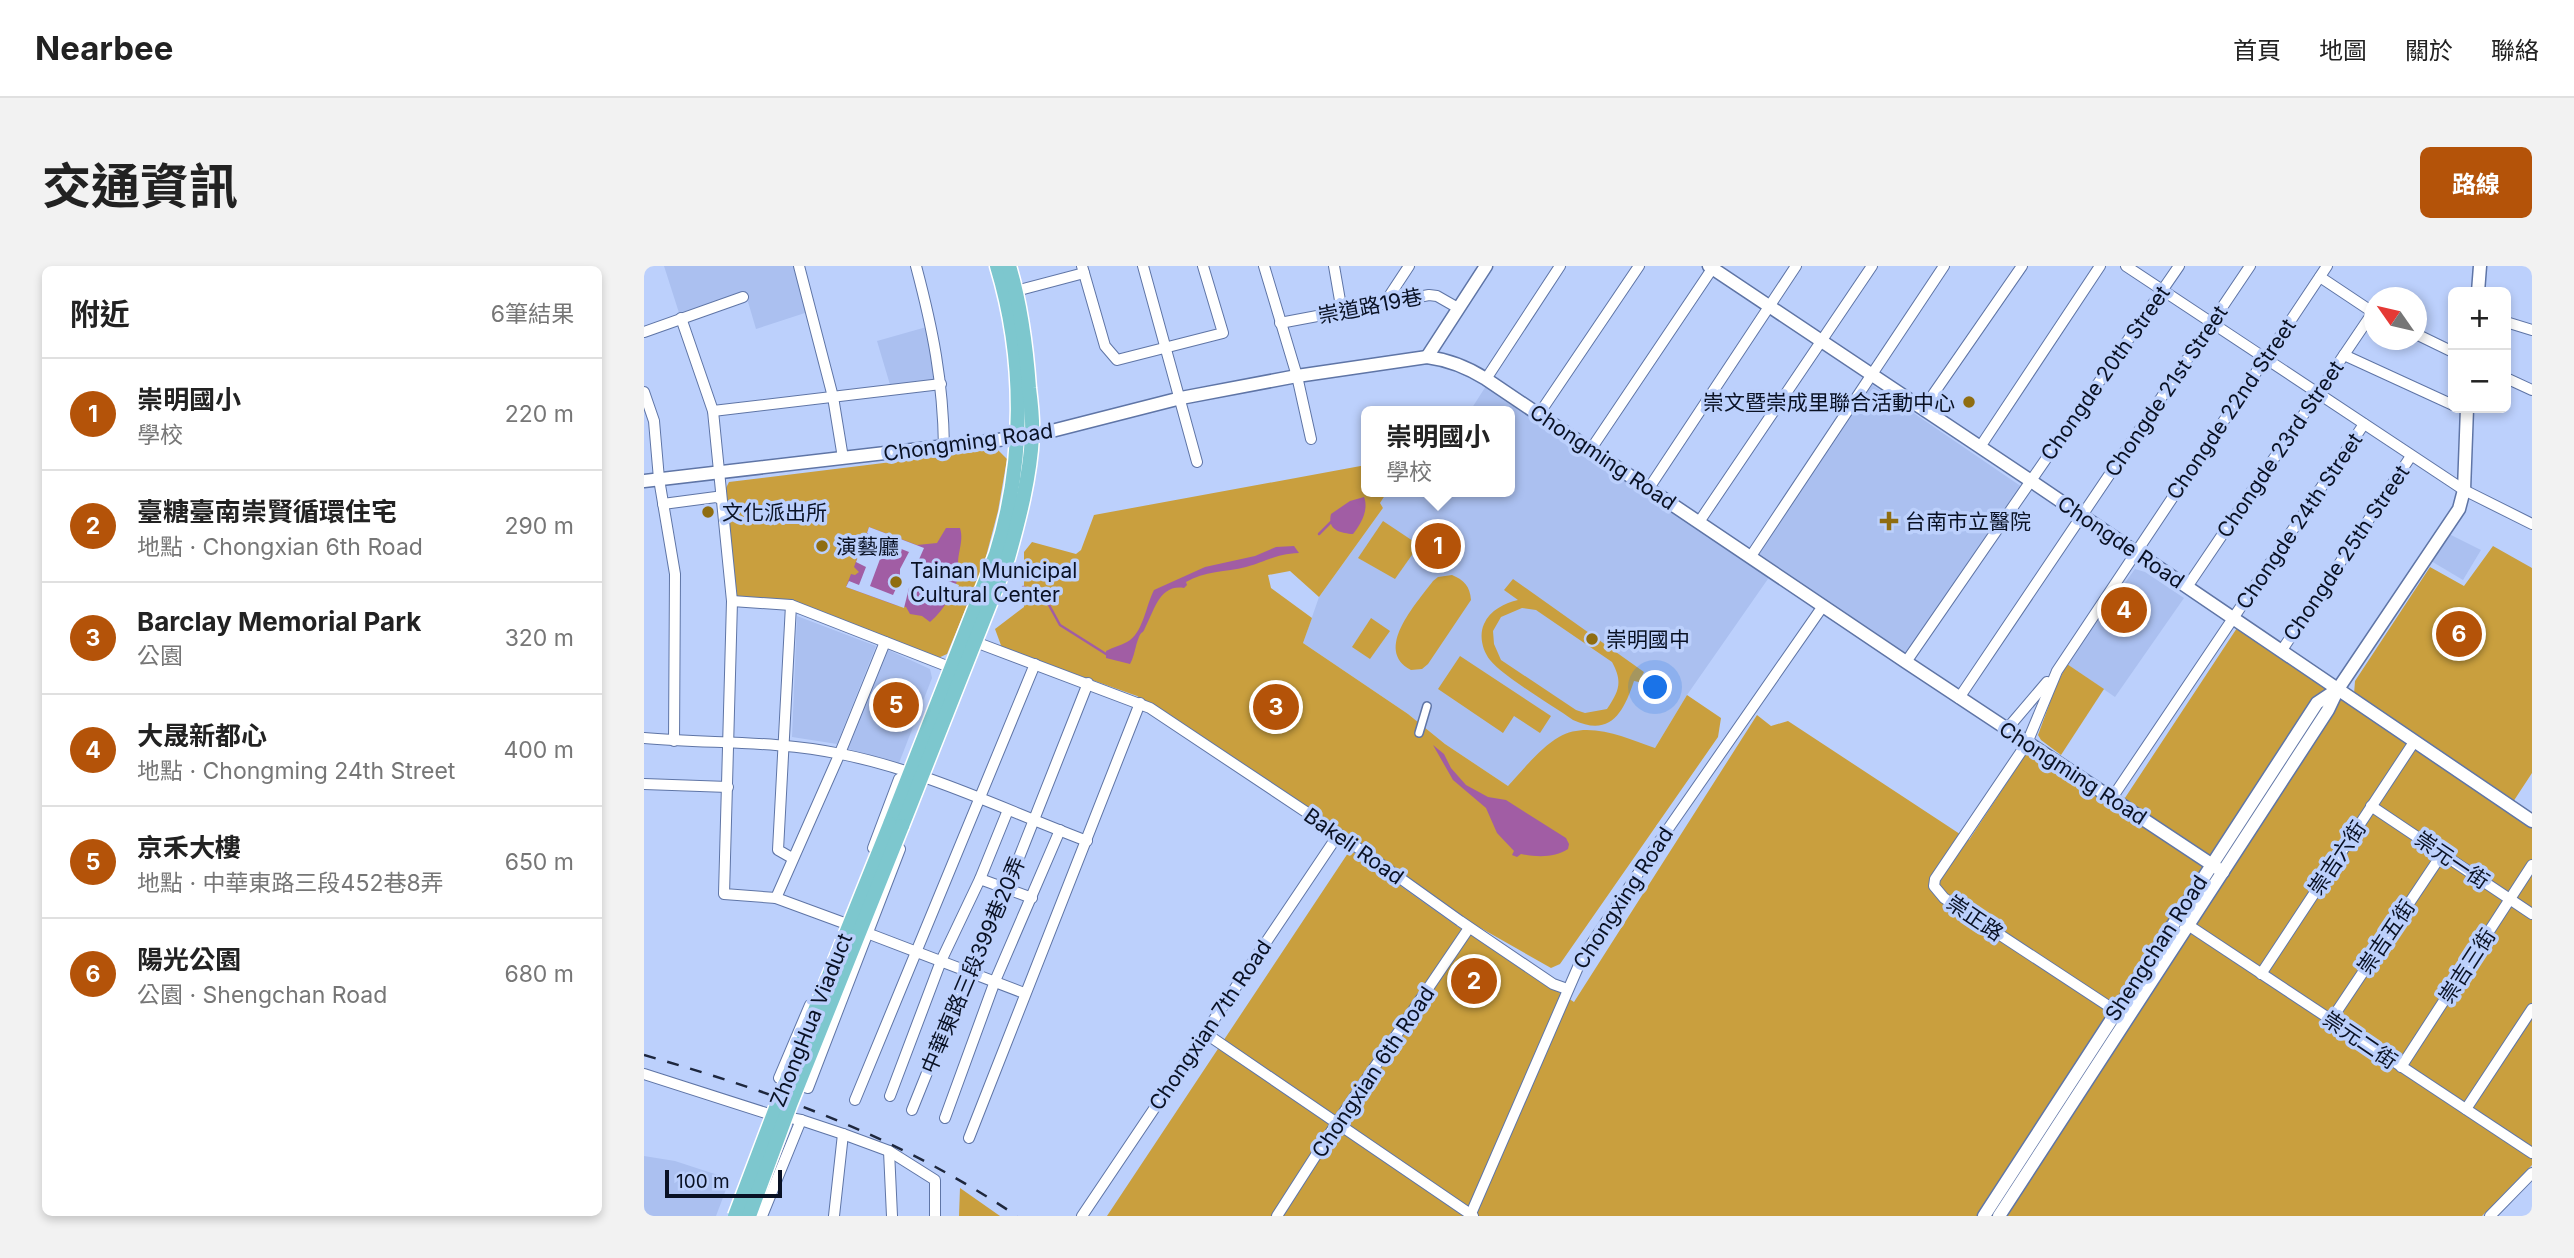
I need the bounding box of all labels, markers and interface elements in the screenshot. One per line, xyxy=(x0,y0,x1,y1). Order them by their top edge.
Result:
text: Nearbee xyxy=(35,28,173,68)
text: 首頁 xyxy=(2233,36,2281,65)
text: 地圖 xyxy=(2319,36,2367,65)
text: 關於 xyxy=(2405,36,2453,65)
text: 聯絡 xyxy=(2491,36,2539,65)
button: 路線 xyxy=(2420,147,2532,218)
text: 交通資訊 xyxy=(42,157,238,216)
street label: Chongde 20th Street xyxy=(2035,281,2175,465)
street label: 崇道路19巷 xyxy=(1316,284,1424,328)
north arrow xyxy=(2364,287,2427,350)
map controls xyxy=(2448,287,2511,413)
button: + xyxy=(2448,287,2511,350)
text: 附近 xyxy=(70,296,130,332)
text: 6筆結果 xyxy=(491,300,574,328)
street label: Chongde 21st Street xyxy=(2099,301,2233,481)
street label: Chongde 22nd Street xyxy=(2161,314,2301,504)
button: − xyxy=(2448,350,2511,413)
street label: Chongde 23rd Street xyxy=(2211,356,2349,542)
text: 崇明國小 xyxy=(137,384,241,415)
place label: 崇文暨崇成里聯合活動中心 xyxy=(1703,390,1955,415)
marker: 崇文暨崇成里聯合活動中心 xyxy=(1961,394,1977,410)
street label: Chongming Road xyxy=(1525,399,1681,515)
text: 1 xyxy=(88,400,98,428)
text: 220 m xyxy=(505,400,574,428)
popup xyxy=(1361,406,1515,497)
street label: Chongming Road xyxy=(882,418,1054,466)
text: 學校 xyxy=(137,421,183,449)
text: 崇明國小 xyxy=(1386,421,1490,452)
street label: Chongde 24th Street xyxy=(2231,428,2367,614)
text: 學校 xyxy=(1386,458,1432,486)
street label: Chongde 25th Street xyxy=(2278,460,2414,646)
street label: Chongde Road xyxy=(2053,490,2189,594)
text: 臺糖臺南崇賢循環住宅 xyxy=(137,496,397,527)
place label: 文化派出所 xyxy=(722,500,827,525)
marker: 文化派出所 xyxy=(700,504,716,520)
place label: 台南市立醫院 xyxy=(1905,509,2031,534)
marker: 台南市立醫院 xyxy=(1879,511,1899,531)
text: 2 xyxy=(86,512,100,540)
text: 290 m xyxy=(505,512,574,540)
pin: 1 xyxy=(1415,520,1461,572)
text: 地點 · Chongxian 6th Road xyxy=(137,533,423,561)
place label: 演藝廳 xyxy=(836,534,899,559)
marker: 演藝廳 xyxy=(814,538,830,554)
place label: Tainan Municipal Cultural Center xyxy=(910,558,1077,607)
marker: Tainan Municipal Cultural Center xyxy=(888,574,904,590)
pin: 4 xyxy=(2101,584,2147,636)
text: Barclay Memorial Park xyxy=(137,606,421,637)
pin: 6 xyxy=(2436,608,2482,660)
text: 3 xyxy=(86,624,100,652)
text: 320 m xyxy=(505,624,574,652)
place label: 崇明國中 xyxy=(1606,627,1690,652)
marker: 崇明國中 xyxy=(1584,631,1600,647)
text: 公園 xyxy=(137,642,183,670)
your location xyxy=(1638,670,1672,704)
pin: 5 xyxy=(873,679,919,731)
pin: 3 xyxy=(1253,681,1299,733)
street label: Chongming Road xyxy=(1994,716,2152,830)
text: 大晟新都心 xyxy=(137,720,267,751)
text: 4 xyxy=(85,736,101,764)
text: 400 m xyxy=(504,736,574,764)
text: 地點 · Chongming 24th Street xyxy=(137,757,455,785)
street label: Bakeli Road xyxy=(1299,803,1409,889)
street label: 崇吉六街 xyxy=(2303,816,2371,900)
street label: Chongxing Road xyxy=(1568,822,1678,974)
street label: 崇元一街 xyxy=(2410,826,2494,894)
text: 京禾大樓 xyxy=(137,832,241,863)
text: 5 xyxy=(86,848,100,876)
text: 650 m xyxy=(505,848,574,876)
street label: 中華東路三段399巷20弄 xyxy=(916,853,1030,1077)
text: 地點 · 中華東路三段452巷8弄 xyxy=(137,869,444,897)
street label: Shengchan Road xyxy=(2100,870,2212,1026)
street label: 崇正路 xyxy=(1942,890,2008,946)
street label: 崇吉五街 xyxy=(2352,895,2420,979)
street label: 崇吉三街 xyxy=(2434,924,2500,1008)
street label: ZhongHua Viaduct xyxy=(765,930,857,1110)
street label: Chongxian 7th Road xyxy=(1144,935,1276,1115)
text: 陽光公園 xyxy=(137,944,241,975)
pin: 2 xyxy=(1451,955,1497,1007)
text: 6 xyxy=(86,960,100,988)
text: 680 m xyxy=(504,960,574,988)
text: 公園 · Shengchan Road xyxy=(137,981,387,1009)
street label: Chongxian 6th Road xyxy=(1306,982,1440,1162)
street label: 崇元二街 xyxy=(2318,1006,2402,1074)
scale bar xyxy=(665,1167,782,1199)
text: 100 m xyxy=(676,1170,730,1193)

